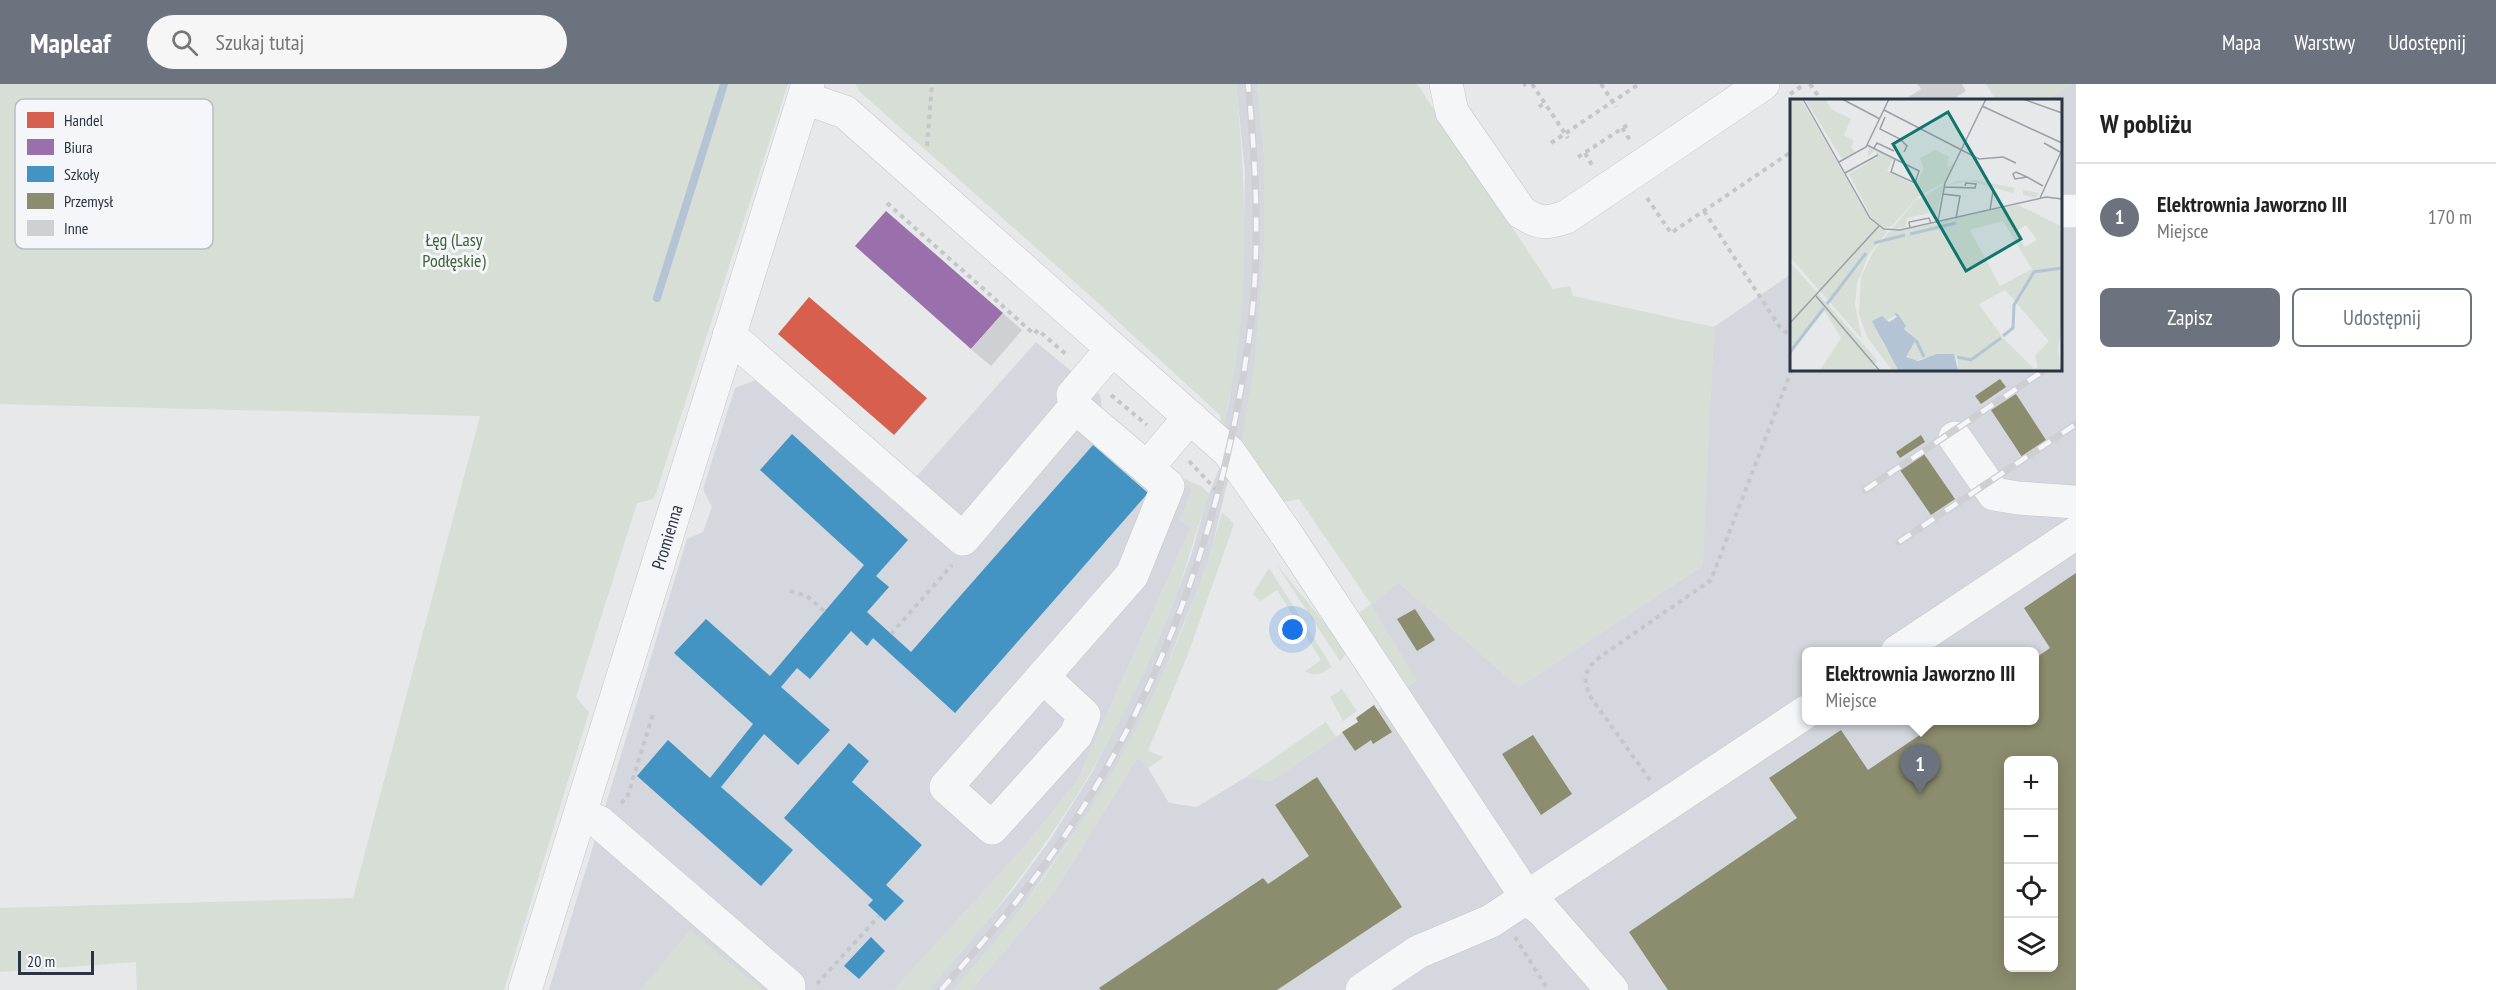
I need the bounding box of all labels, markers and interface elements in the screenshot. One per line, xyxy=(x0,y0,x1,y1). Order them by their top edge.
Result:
search box xyxy=(147,15,567,69)
text: Mapleaf xyxy=(30,24,111,61)
icon: search xyxy=(168,26,201,59)
text: Szukaj tutaj xyxy=(216,28,304,56)
text: Mapa xyxy=(2222,29,2261,56)
text: Warstwy xyxy=(2294,29,2355,56)
text: Udostępnij xyxy=(2388,29,2466,56)
legend xyxy=(15,99,213,249)
inset map xyxy=(1790,99,2061,370)
text: W pobliżu xyxy=(2100,107,2192,140)
text: Handel xyxy=(64,110,104,130)
text: Biura xyxy=(64,137,93,157)
text: Szkoły xyxy=(64,164,99,184)
text: Elektrownia Jaworzno III xyxy=(2157,190,2347,218)
text: Przemysł xyxy=(64,191,113,211)
text: 1 xyxy=(2115,204,2124,230)
text: 170 m xyxy=(2428,204,2472,230)
text: Inne xyxy=(64,218,88,238)
text: Miejsce xyxy=(2157,218,2208,244)
park label: Łęg (Lasy Podłęskie) xyxy=(422,228,486,272)
button: Zapisz xyxy=(2100,288,2280,347)
button: Udostępnij xyxy=(2292,288,2472,347)
street label: Promienna xyxy=(646,502,688,572)
your location xyxy=(1278,615,1307,644)
popup xyxy=(1802,647,2039,725)
text: Elektrownia Jaworzno III xyxy=(1825,659,2016,687)
text: Miejsce xyxy=(1825,687,1877,713)
pin: 1 xyxy=(1900,744,1940,794)
map controls xyxy=(2004,756,2058,972)
button: + xyxy=(2004,756,2058,810)
button: − xyxy=(2004,810,2058,864)
button: locate xyxy=(2004,864,2058,918)
button: layers xyxy=(2004,918,2058,972)
scale bar xyxy=(18,948,94,976)
text: 20 m xyxy=(27,951,55,971)

